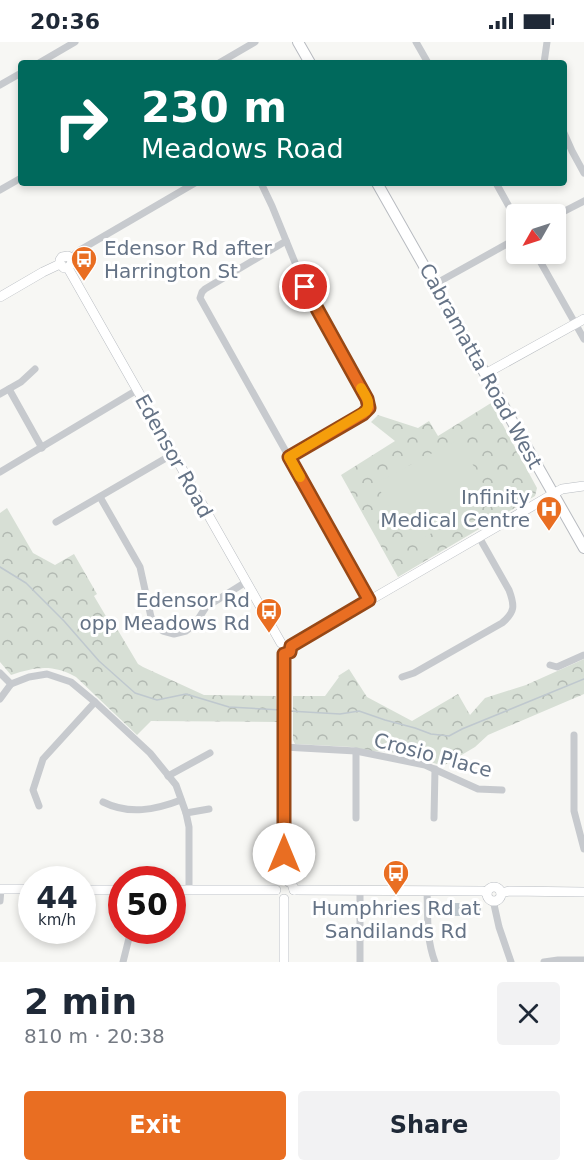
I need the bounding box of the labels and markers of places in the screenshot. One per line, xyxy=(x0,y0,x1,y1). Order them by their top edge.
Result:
place label: Edensor Rd after Harrington St xyxy=(104,236,273,283)
bus stop icon: Edensor Rd after Harrington St xyxy=(69,244,99,282)
pin xyxy=(279,261,330,312)
place label: Infinity Medical Centre xyxy=(380,485,530,532)
hospital icon: Infinity Medical Centre xyxy=(534,494,564,532)
place label: Edensor Rd opp Meadows Rd xyxy=(80,588,250,635)
bus stop icon: Edensor Rd opp Meadows Rd xyxy=(254,596,284,634)
bus stop icon: Humphries Rd at Sandilands Rd xyxy=(381,858,411,896)
place label: Humphries Rd at Sandilands Rd xyxy=(312,896,480,943)

